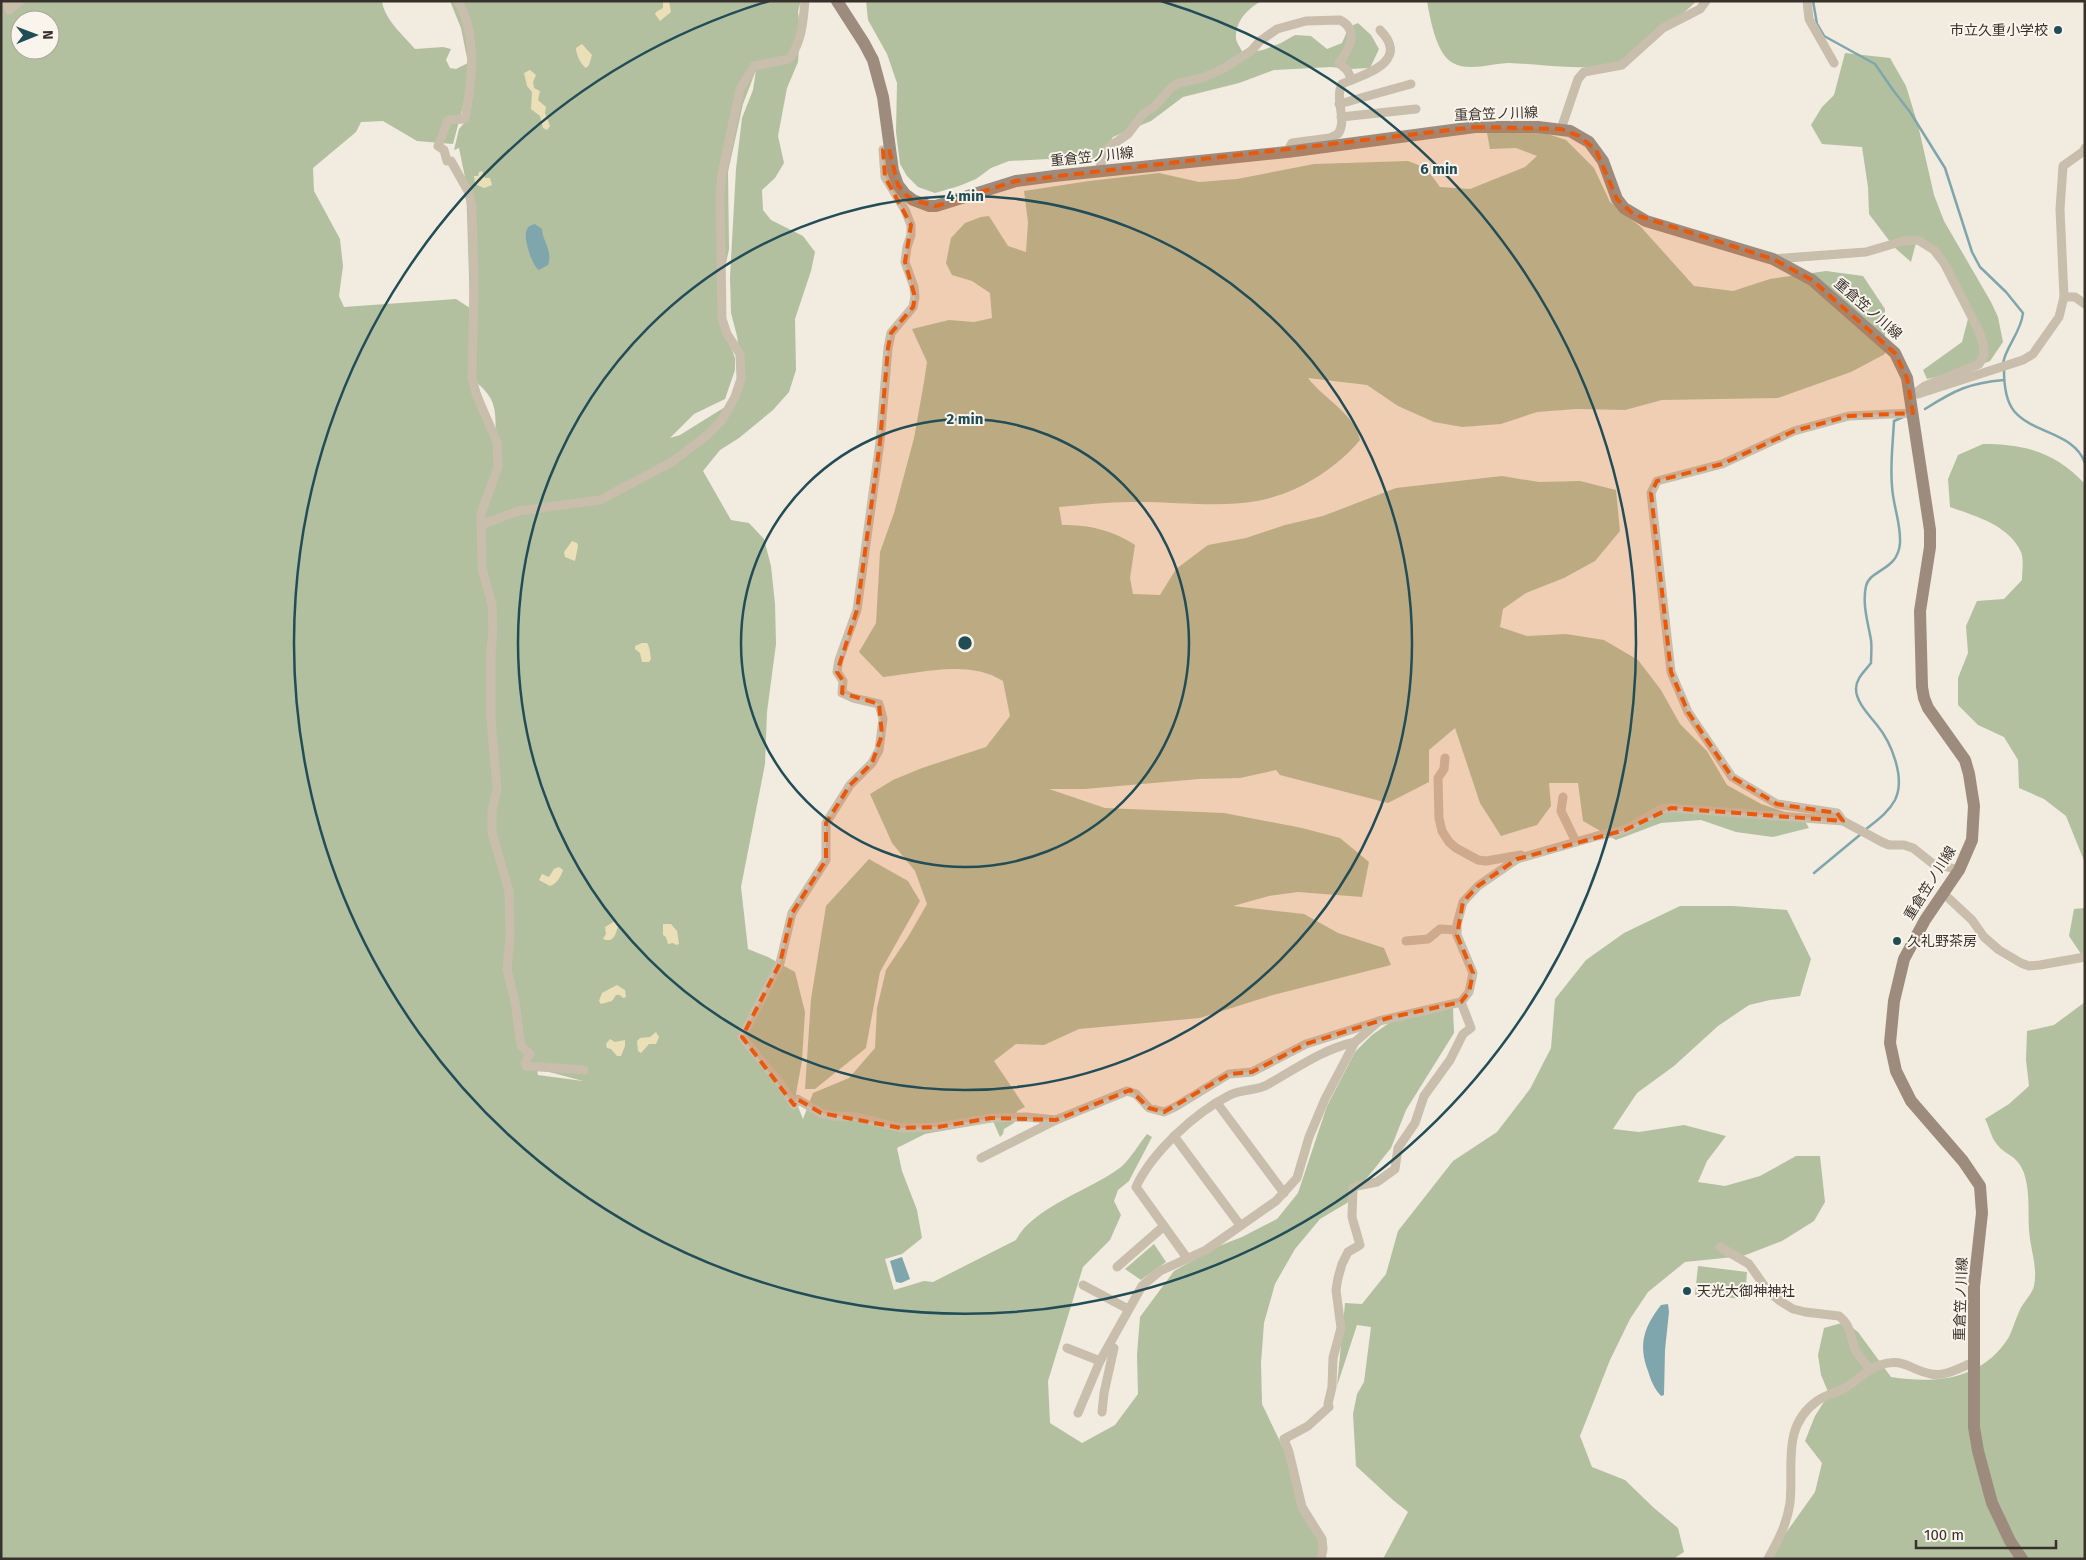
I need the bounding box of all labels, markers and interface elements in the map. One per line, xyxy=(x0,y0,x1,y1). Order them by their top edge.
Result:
north arrow xyxy=(10,10,60,60)
place label: 市立久重小学校 xyxy=(1950,22,2048,39)
marker: 市立久重小学校 xyxy=(2052,24,2064,36)
text: N xyxy=(39,30,56,40)
street label: 重倉笠ノ川線 xyxy=(1454,104,1538,124)
street label: 重倉笠ノ川線 xyxy=(1049,144,1135,170)
text: 6 min xyxy=(1420,160,1458,178)
text: 4 min xyxy=(946,187,984,205)
street label: 重倉笠ノ川線 xyxy=(1831,275,1905,343)
text: 2 min xyxy=(947,410,983,428)
centre of rings xyxy=(956,634,974,652)
street label: 重倉笠ノ川線 xyxy=(1901,843,1959,923)
place label: 久礼野茶房 xyxy=(1907,933,1977,950)
marker: 久礼野茶房 xyxy=(1891,935,1903,947)
street label: 重倉笠ノ川線 xyxy=(1951,1257,1971,1341)
place label: 天光大御神神社 xyxy=(1697,1283,1795,1300)
marker: 天光大御神神社 xyxy=(1681,1285,1693,1297)
scale bar xyxy=(1916,1518,2056,1550)
text: 100 m xyxy=(1924,1526,1964,1544)

